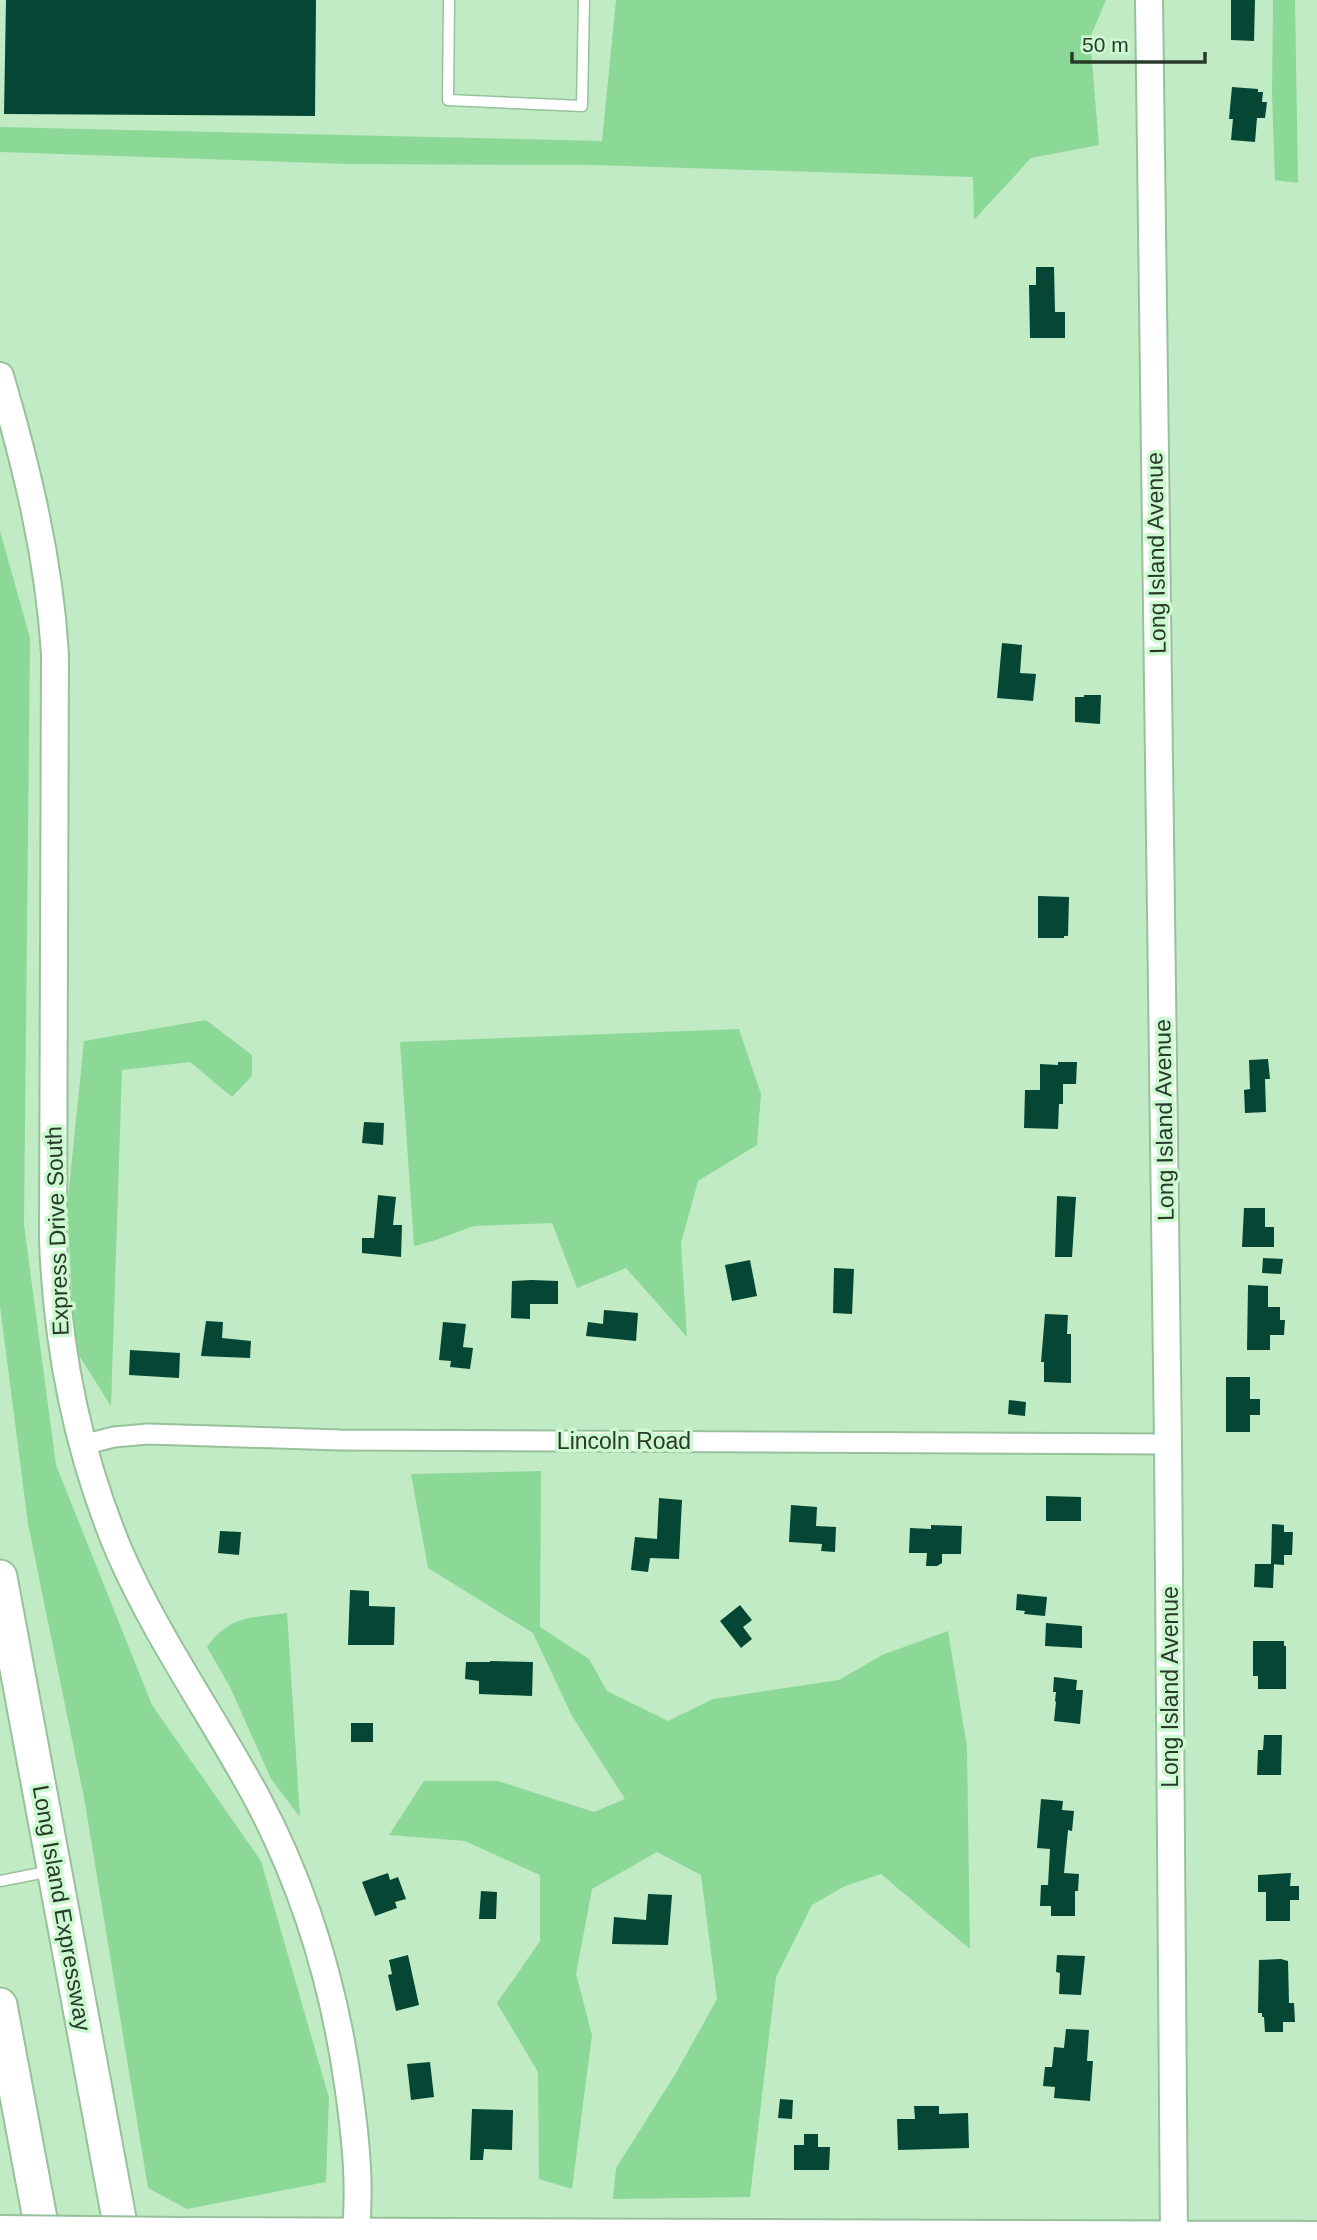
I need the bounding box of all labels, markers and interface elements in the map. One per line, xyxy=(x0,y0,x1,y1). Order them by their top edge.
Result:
scale bar xyxy=(1072,21,1205,65)
text: 50 m xyxy=(1082,33,1129,56)
street label: Long Island Avenue xyxy=(1141,452,1171,654)
street label: Long Island Avenue xyxy=(1149,1019,1179,1221)
street label: Express Drive South xyxy=(40,1126,74,1336)
street label: Lincoln Road xyxy=(557,1428,691,1454)
street label: Long Island Avenue xyxy=(1157,1586,1183,1788)
street label: Long Island Expressway xyxy=(28,1783,97,2034)

